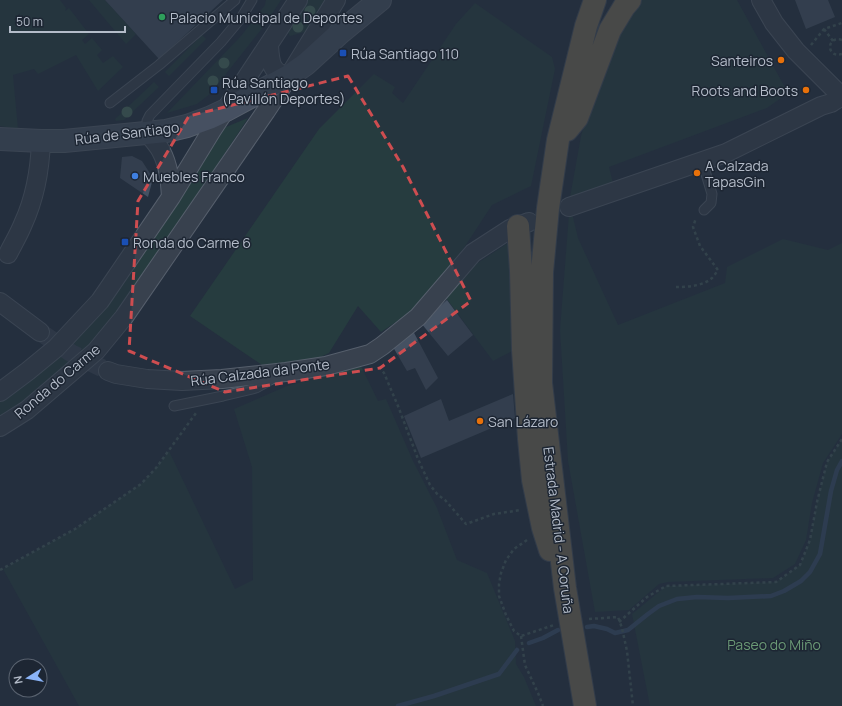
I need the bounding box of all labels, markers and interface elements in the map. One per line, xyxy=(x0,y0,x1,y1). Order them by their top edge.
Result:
scale bar xyxy=(10,8,125,34)
place label: Palacio Municipal de Deportes xyxy=(170,8,363,27)
marker: Palacio Municipal de Deportes xyxy=(157,12,167,22)
text: 50 m xyxy=(16,13,43,30)
place label: Rúa Santiago 110 xyxy=(351,44,459,63)
marker: Rúa Santiago 110 xyxy=(338,48,348,58)
place label: Santeiros xyxy=(711,51,773,70)
marker: Santeiros xyxy=(776,55,786,65)
place label: Rúa Santiago (Pavillón Deportes) xyxy=(222,73,345,108)
place label: Roots and Boots xyxy=(692,81,798,100)
marker: Rúa Santiago (Pavillón Deportes) xyxy=(209,85,219,95)
marker: Roots and Boots xyxy=(801,85,811,95)
street label: Rúa de Santiago xyxy=(74,117,180,149)
place label: A Calzada TapasGin xyxy=(705,156,769,191)
place label: Muebles Franco xyxy=(143,167,245,186)
marker: A Calzada TapasGin xyxy=(692,168,702,178)
marker: Muebles Franco xyxy=(130,171,140,181)
place label: Ronda do Carme 6 xyxy=(133,233,251,252)
marker: Ronda do Carme 6 xyxy=(120,237,130,247)
street label: Ronda do Carme xyxy=(10,339,104,423)
street label: Rúa Calzada da Ponte xyxy=(189,354,331,390)
place label: San Lázaro xyxy=(488,412,558,431)
marker: San Lázaro xyxy=(475,416,485,426)
street label: Estrada Madrid - A Coruña xyxy=(539,446,579,614)
park label: Paseo do Miño xyxy=(727,635,821,654)
north arrow xyxy=(8,658,48,698)
text: N xyxy=(10,675,26,685)

